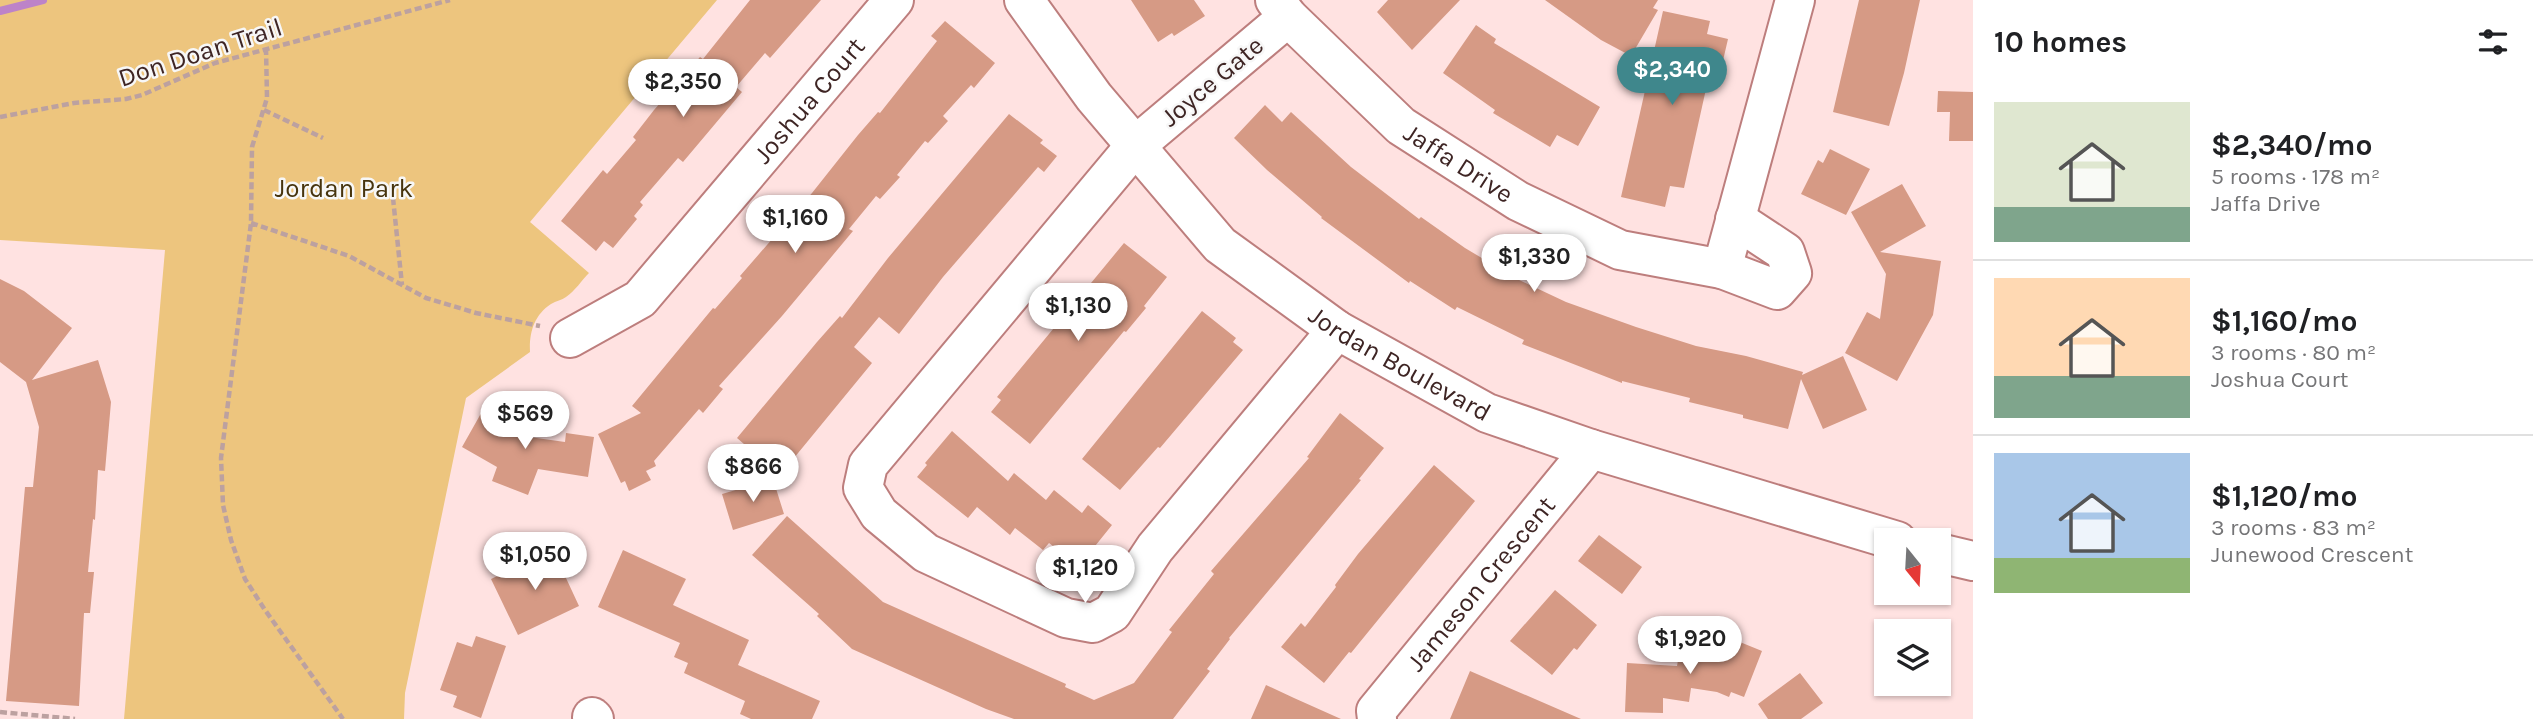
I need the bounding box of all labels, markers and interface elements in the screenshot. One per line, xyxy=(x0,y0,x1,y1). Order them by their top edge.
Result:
street label: Don Doan Trail xyxy=(114,11,286,94)
icon: filters xyxy=(2474,23,2512,61)
text: 10 homes xyxy=(1994,24,2127,60)
street label: Joyce Gate xyxy=(1155,30,1270,133)
street label: Joshua Court xyxy=(747,31,872,170)
pin: $2,340 xyxy=(1615,48,1729,107)
text: $2,340 xyxy=(1633,56,1711,83)
pin: $2,350 xyxy=(626,60,740,119)
text: $2,350 xyxy=(644,68,722,95)
street label: Jaffa Drive xyxy=(1398,117,1519,210)
text: $2,340/mo xyxy=(2211,127,2373,163)
icon: home xyxy=(2050,130,2134,214)
text: 5 rooms · 178 m² xyxy=(2211,163,2380,190)
park label: Jordan Park xyxy=(275,173,413,204)
text: Jaffa Drive xyxy=(2211,190,2321,217)
pin: $1,160 xyxy=(738,196,852,255)
text: $1,160 xyxy=(762,204,828,231)
pin: $1,330 xyxy=(1477,234,1591,294)
text: $1,330 xyxy=(1497,243,1571,270)
pin: $1,130 xyxy=(1021,284,1135,343)
text: $1,130 xyxy=(1045,292,1111,319)
street label: Jordan Boulevard xyxy=(1303,300,1496,428)
text: $1,160/mo xyxy=(2211,303,2357,339)
icon: home xyxy=(2050,306,2134,390)
text: 3 rooms · 80 m² xyxy=(2211,339,2376,366)
text: Joshua Court xyxy=(2211,366,2348,393)
pin: $569 xyxy=(484,392,566,451)
text: $569 xyxy=(496,400,554,427)
pin: $866 xyxy=(712,444,794,504)
text: $866 xyxy=(724,453,782,480)
text: $1,120/mo xyxy=(2211,478,2357,514)
icon: home xyxy=(2050,481,2134,565)
street label: Jameson Crescent xyxy=(1400,490,1562,678)
text: 3 rooms · 83 m² xyxy=(2211,514,2376,541)
north arrow xyxy=(1874,528,1951,606)
map controls xyxy=(1874,528,1951,696)
pin: $1,050 xyxy=(478,532,592,592)
text: $1,050 xyxy=(499,541,571,568)
text: Junewood Crescent xyxy=(2211,541,2413,568)
pin: $1,120 xyxy=(1028,546,1142,605)
text: $1,120 xyxy=(1052,554,1118,581)
pin: $1,920 xyxy=(1633,616,1747,676)
button: layers xyxy=(1874,619,1951,696)
text: $1,920 xyxy=(1654,625,1726,652)

